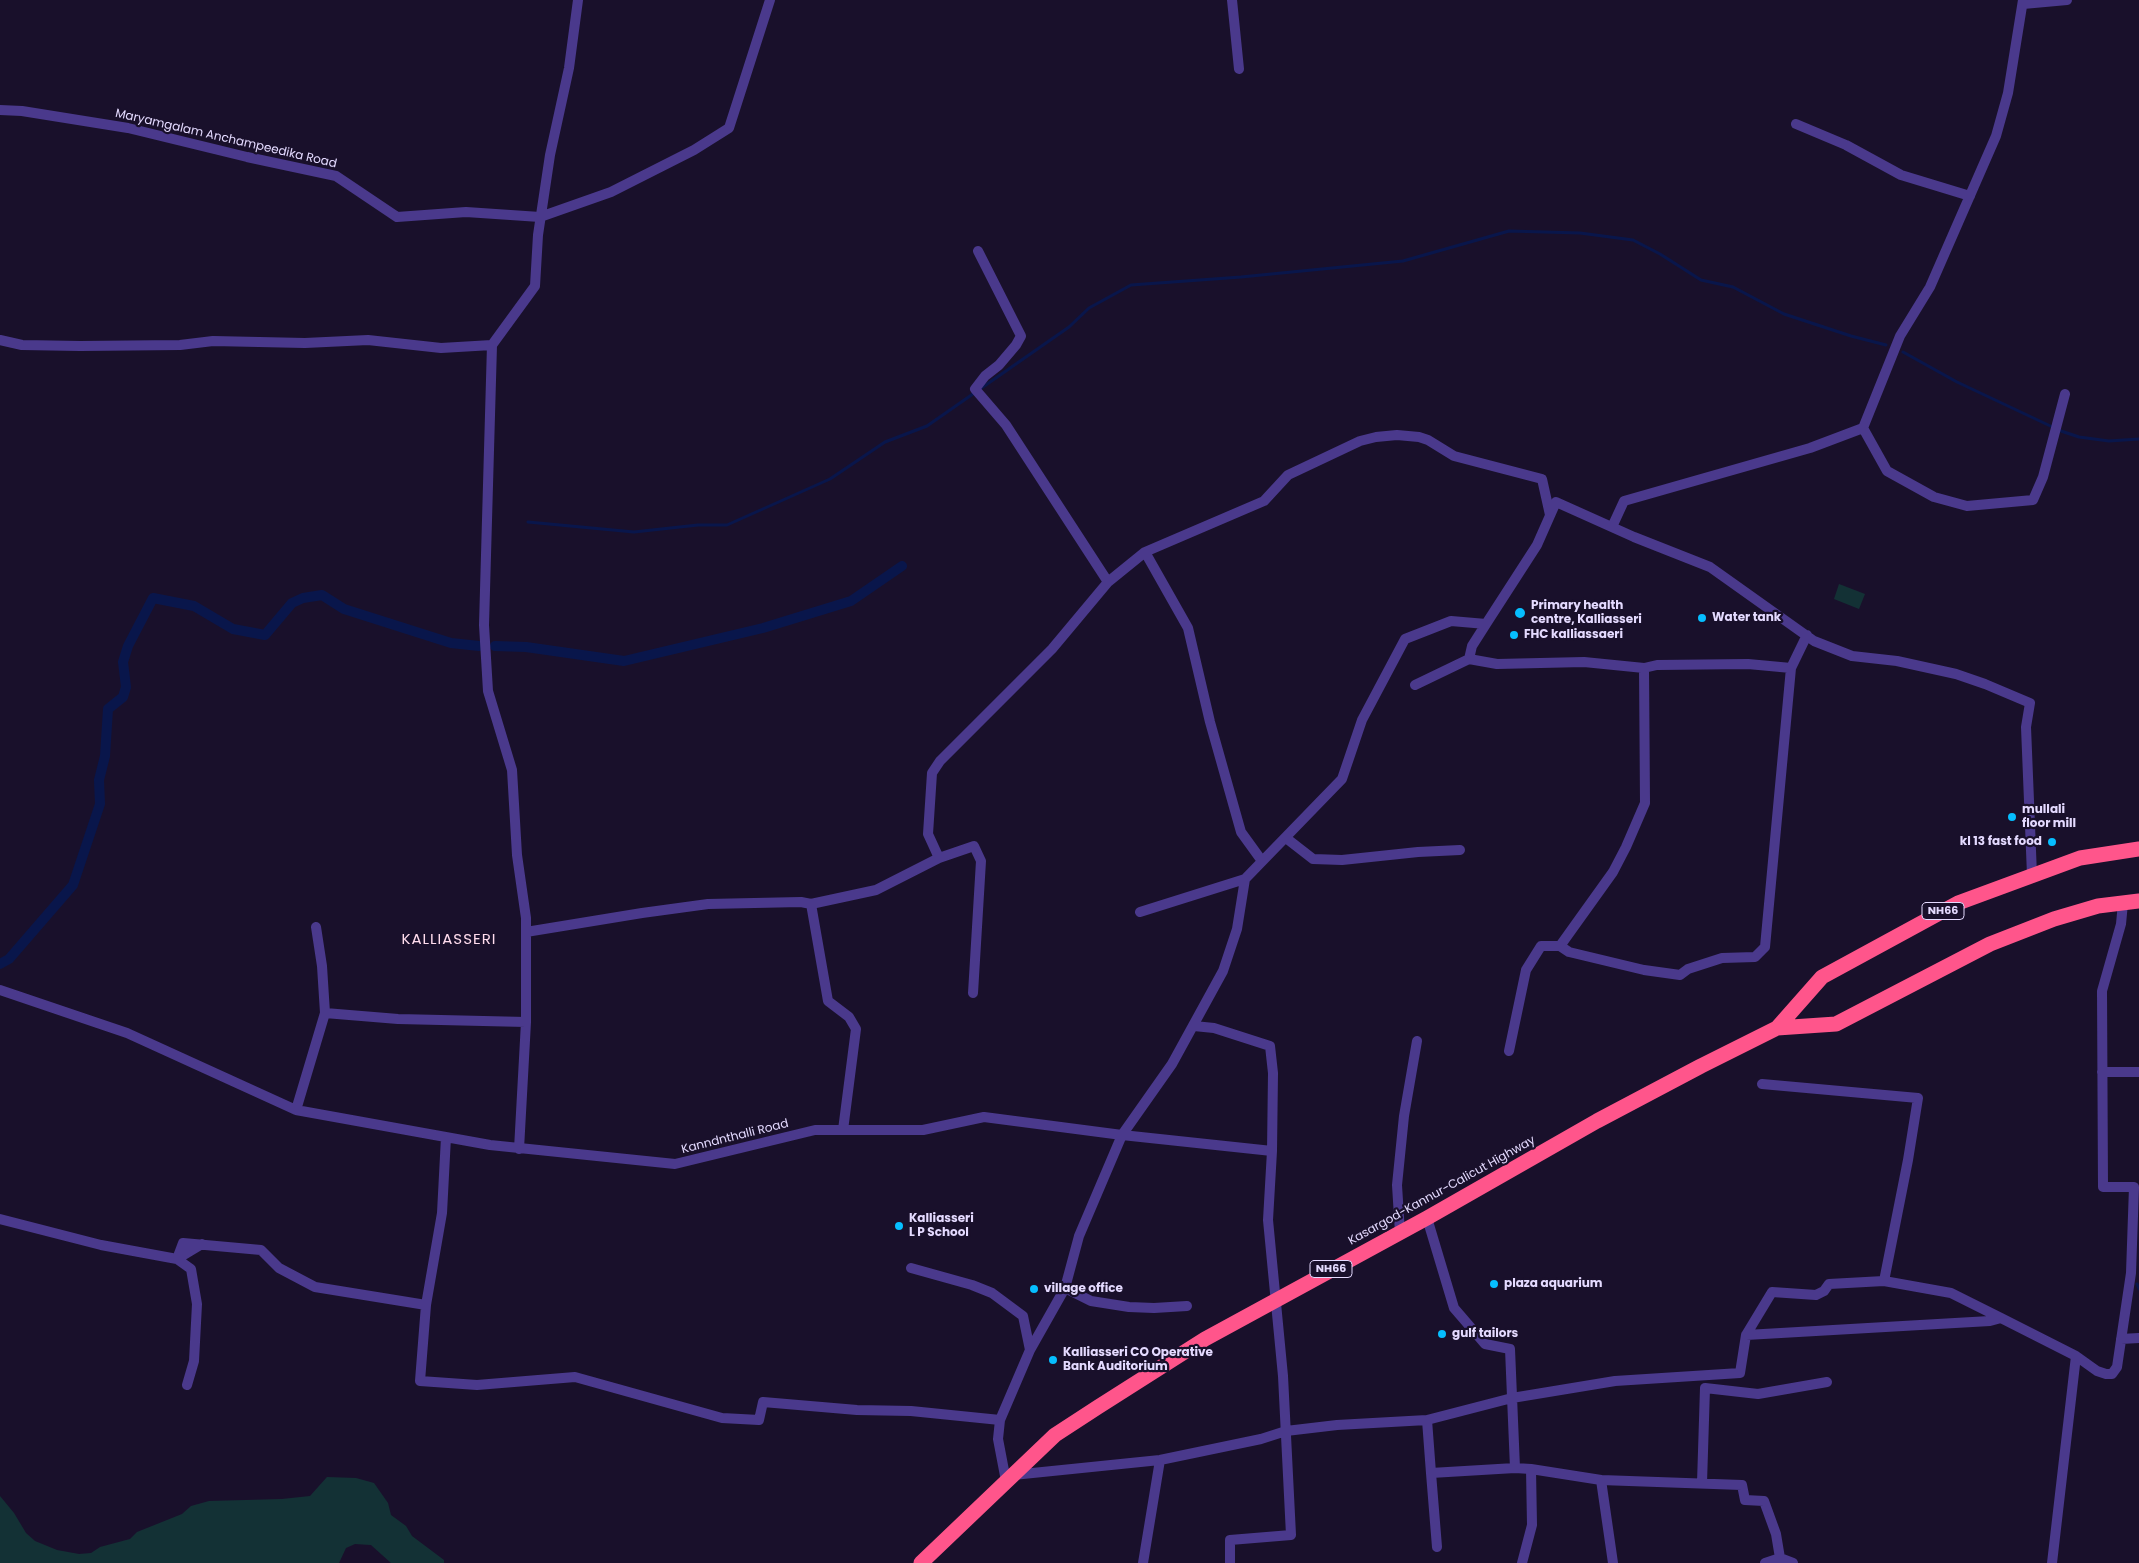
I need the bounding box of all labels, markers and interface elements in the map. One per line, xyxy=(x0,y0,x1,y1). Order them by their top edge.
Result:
street label: Maryamgalam Anchampeedika Road xyxy=(114,106,338,172)
place label: Primary health centre, Kalliasseri xyxy=(1531,599,1642,627)
marker: Primary health centre, Kalliasseri xyxy=(1513,606,1527,620)
place label: Water tank xyxy=(1712,611,1781,625)
marker: Water tank xyxy=(1696,612,1708,624)
place label: FHC kalliassaeri xyxy=(1524,628,1623,642)
marker: FHC kalliassaeri xyxy=(1508,629,1520,641)
place label: mullali floor mill xyxy=(2022,803,2076,831)
marker: mullali floor mill xyxy=(2006,811,2018,823)
place label: kl 13 fast food xyxy=(1960,835,2042,849)
marker: kl 13 fast food xyxy=(2046,836,2058,848)
road number: NH66 xyxy=(1922,902,1964,919)
district label: KALLIASSERI xyxy=(400,931,498,949)
street label: Kanndnthalli Road xyxy=(680,1117,790,1157)
street label: Kasargod-Kannur-Calicut Highway xyxy=(1346,1133,1538,1249)
place label: Kalliasseri L P School xyxy=(909,1212,974,1240)
marker: Kalliasseri L P School xyxy=(893,1220,905,1232)
road number: NH66 xyxy=(1310,1260,1352,1278)
place label: plaza aquarium xyxy=(1504,1277,1602,1291)
marker: plaza aquarium xyxy=(1488,1278,1500,1290)
place label: village office xyxy=(1044,1282,1123,1296)
marker: village office xyxy=(1028,1283,1040,1295)
place label: gulf tailors xyxy=(1452,1327,1518,1341)
marker: gulf tailors xyxy=(1436,1328,1448,1340)
place label: Kalliasseri CO Operative Bank Auditorium xyxy=(1063,1346,1213,1374)
marker: Kalliasseri CO Operative Bank Auditorium xyxy=(1047,1354,1059,1366)

